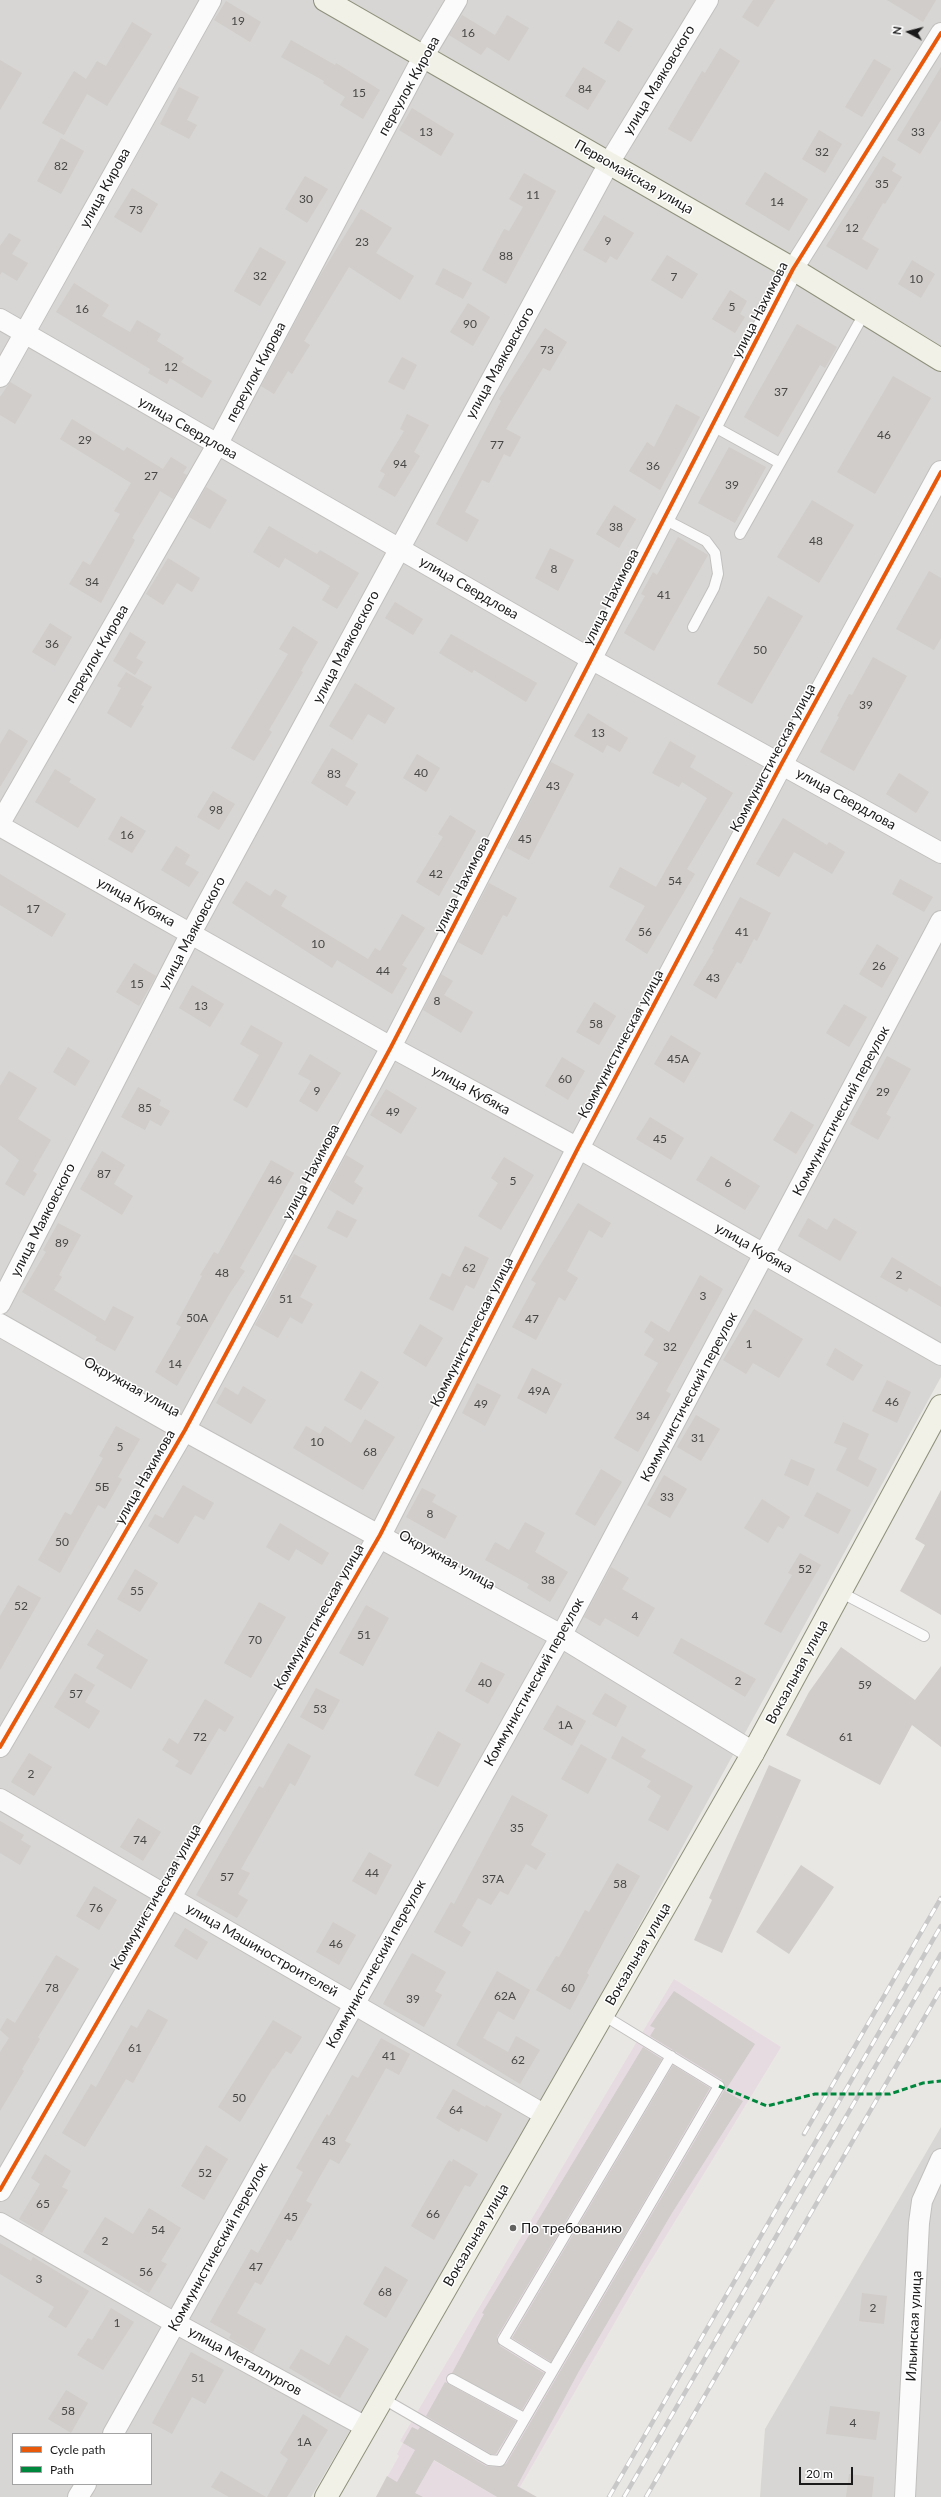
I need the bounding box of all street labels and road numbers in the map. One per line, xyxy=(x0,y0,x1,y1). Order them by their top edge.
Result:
street label: улица Маяковского xyxy=(620,22,698,138)
street label: переулок Кирова xyxy=(375,33,443,139)
street label: Первомайская улица xyxy=(571,136,697,218)
street label: улица Кирова xyxy=(76,145,134,231)
street label: улица Нахимова xyxy=(728,259,792,361)
street label: улица Маяковского xyxy=(462,304,538,422)
street label: переулок Кирова xyxy=(223,319,289,425)
street label: улица Свердлова xyxy=(135,393,241,463)
street label: улица Нахимова xyxy=(579,546,643,648)
street label: улица Свердлова xyxy=(416,553,522,623)
street label: улица Маяковского xyxy=(309,588,383,706)
street label: переулок Кирова xyxy=(62,602,132,706)
street label: Коммунистическая улица xyxy=(727,681,819,835)
street label: улица Свердлова xyxy=(793,765,899,833)
street label: улица Нахимова xyxy=(430,834,494,936)
street label: улица Кубяка xyxy=(94,874,178,930)
street label: улица Маяковского xyxy=(155,874,229,992)
street label: Коммунистическая улица xyxy=(575,967,667,1121)
street label: Коммунистический переулок xyxy=(789,1023,893,1199)
street label: улица Кубяка xyxy=(429,1062,513,1118)
street label: улица Нахимова xyxy=(279,1121,343,1223)
street label: улица Маяковского xyxy=(7,1160,79,1280)
street label: улица Кубяка xyxy=(712,1219,796,1277)
street label: Коммунистическая улица xyxy=(427,1254,517,1410)
street label: Коммунистический переулок xyxy=(637,1309,741,1485)
street label: Окружная улица xyxy=(81,1354,183,1420)
street label: улица Нахимова xyxy=(111,1427,179,1527)
street label: Окружная улица xyxy=(396,1527,498,1593)
street label: Коммунистическая улица xyxy=(270,1541,368,1693)
street label: Коммунистический переулок xyxy=(481,1595,587,1769)
street label: Вокзальная улица xyxy=(762,1617,832,1727)
street label: Коммунистическая улица xyxy=(107,1821,205,1973)
street label: Коммунистический переулок xyxy=(323,1877,429,2051)
street label: улица Машиностроителей xyxy=(183,1900,341,2000)
street label: Вокзальная улица xyxy=(602,1900,674,2008)
street label: Коммунистический переулок xyxy=(165,2160,271,2334)
street label: Вокзальная улица xyxy=(440,2181,512,2289)
street label: Ильинская улица xyxy=(903,2270,925,2382)
street label: улица Металлургов xyxy=(185,2323,305,2399)

